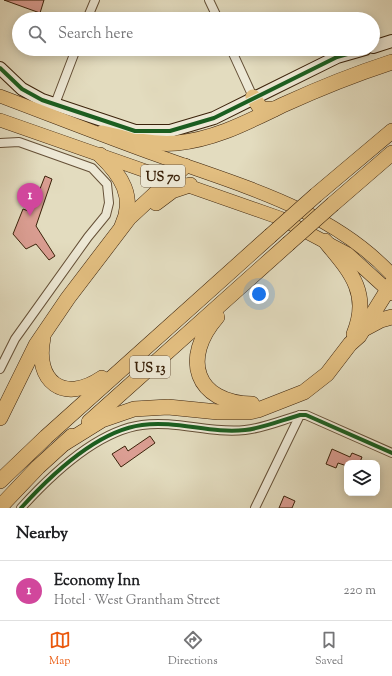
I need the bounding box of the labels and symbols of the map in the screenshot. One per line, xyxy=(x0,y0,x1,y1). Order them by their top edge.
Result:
road number: US 70 xyxy=(141,165,185,187)
pin: 1 xyxy=(17,183,43,216)
your location xyxy=(249,284,269,304)
road number: US 13 xyxy=(130,356,170,378)

